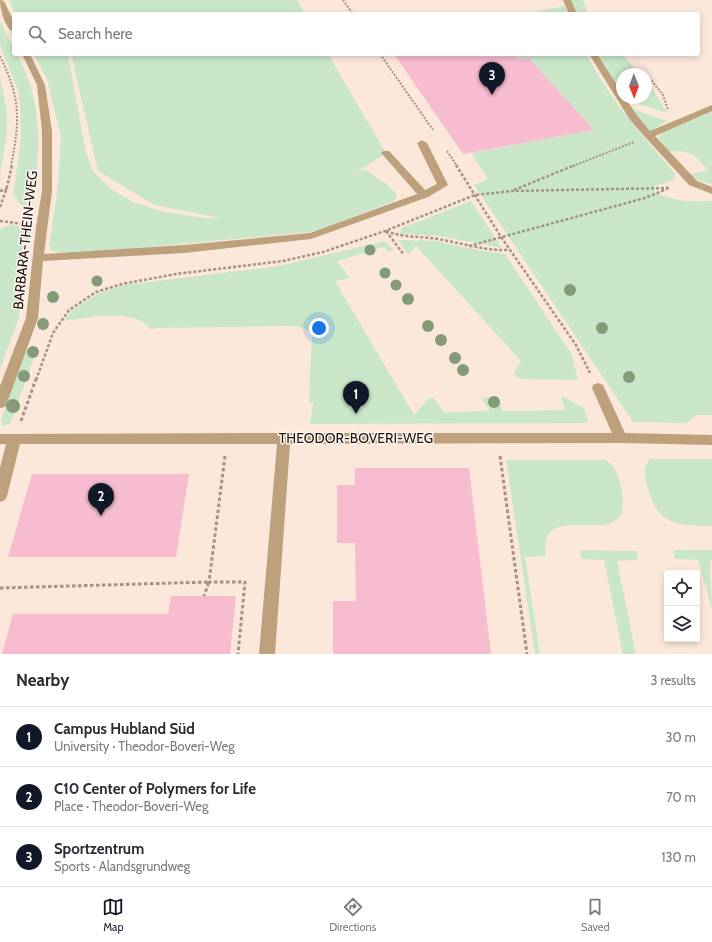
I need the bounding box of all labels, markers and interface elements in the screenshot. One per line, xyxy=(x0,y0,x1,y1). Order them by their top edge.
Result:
search box xyxy=(12,12,700,56)
icon: search xyxy=(26,23,48,45)
text: Search here xyxy=(58,25,133,43)
pin: 3 xyxy=(479,62,505,95)
north arrow xyxy=(616,68,652,104)
street label: BARBARA-THEIN-WEG xyxy=(9,170,41,310)
your location xyxy=(309,318,329,338)
pin: 1 xyxy=(343,381,369,414)
street label: THEODOR-BOVERI-WEG xyxy=(279,429,433,447)
pin: 2 xyxy=(88,483,114,516)
map controls xyxy=(664,570,700,642)
button: locate xyxy=(664,570,700,606)
button: layers xyxy=(664,606,700,642)
text: Nearby xyxy=(16,670,69,690)
text: 3 results xyxy=(650,672,696,688)
text: Campus Hubland Süd xyxy=(54,720,195,738)
text: 1 xyxy=(27,729,31,745)
text: 30 m xyxy=(666,729,696,745)
text: University · Theodor-Boveri-Weg xyxy=(54,738,235,754)
text: C10 Center of Polymers for Life xyxy=(54,780,256,798)
text: 2 xyxy=(26,789,32,805)
text: 70 m xyxy=(666,789,696,805)
text: Place · Theodor-Boveri-Weg xyxy=(54,798,208,814)
text: Sportzentrum xyxy=(54,840,144,858)
text: 3 xyxy=(25,849,33,865)
text: 130 m xyxy=(661,849,696,865)
text: Sports · Alandsgrundweg xyxy=(54,858,190,874)
tab: Map xyxy=(102,896,124,934)
tab: Directions xyxy=(329,896,376,934)
tab: Saved xyxy=(581,896,610,934)

